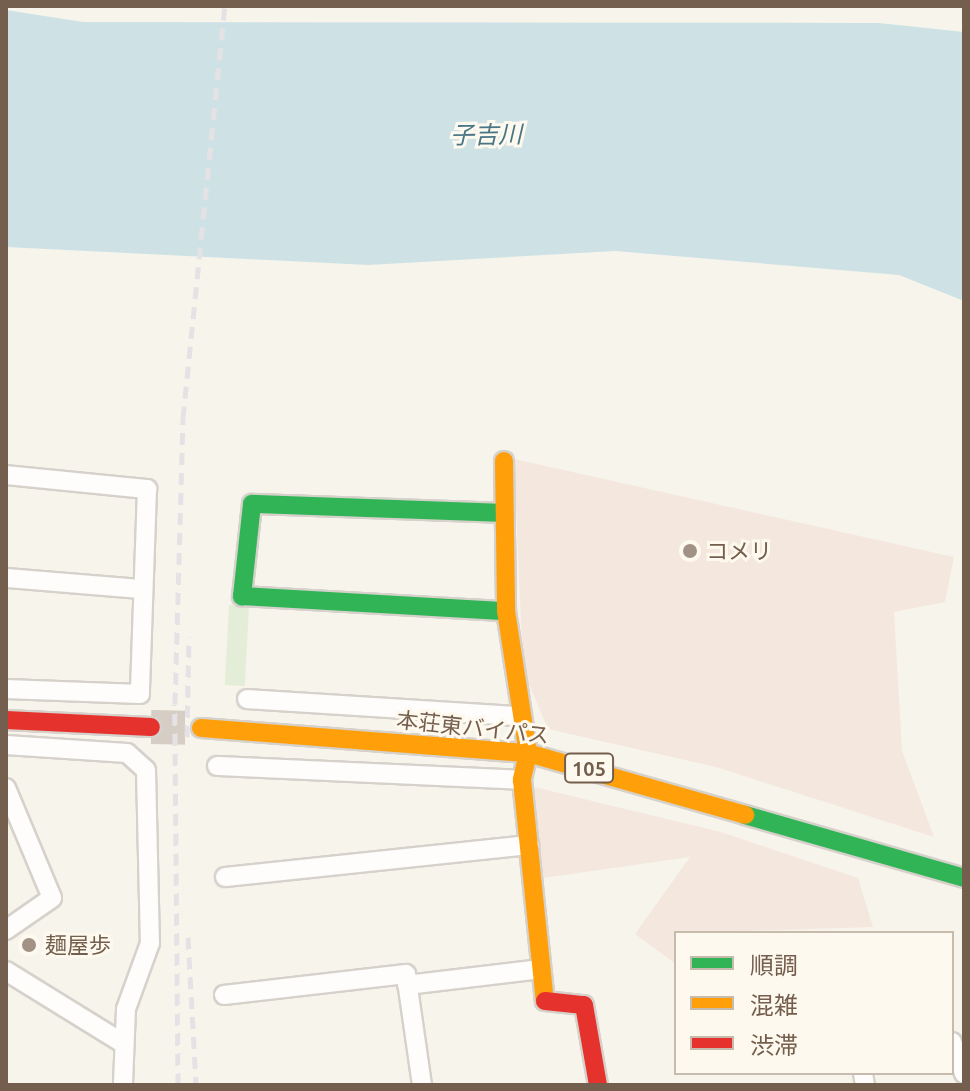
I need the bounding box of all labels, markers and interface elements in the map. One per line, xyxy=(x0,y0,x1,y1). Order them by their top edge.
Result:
water label: 子吉川 xyxy=(450,120,522,150)
place label: コメリ xyxy=(706,538,772,564)
marker: コメリ xyxy=(681,542,699,560)
street label: 本荘東バイパス xyxy=(395,706,551,748)
road number: 105 xyxy=(563,752,615,784)
legend xyxy=(674,931,954,1075)
place label: 麺屋歩 xyxy=(45,932,111,958)
marker: 麺屋歩 xyxy=(20,936,38,954)
text: 順調 xyxy=(750,952,798,979)
text: 混雑 xyxy=(750,992,798,1019)
text: 渋滞 xyxy=(750,1032,798,1059)

